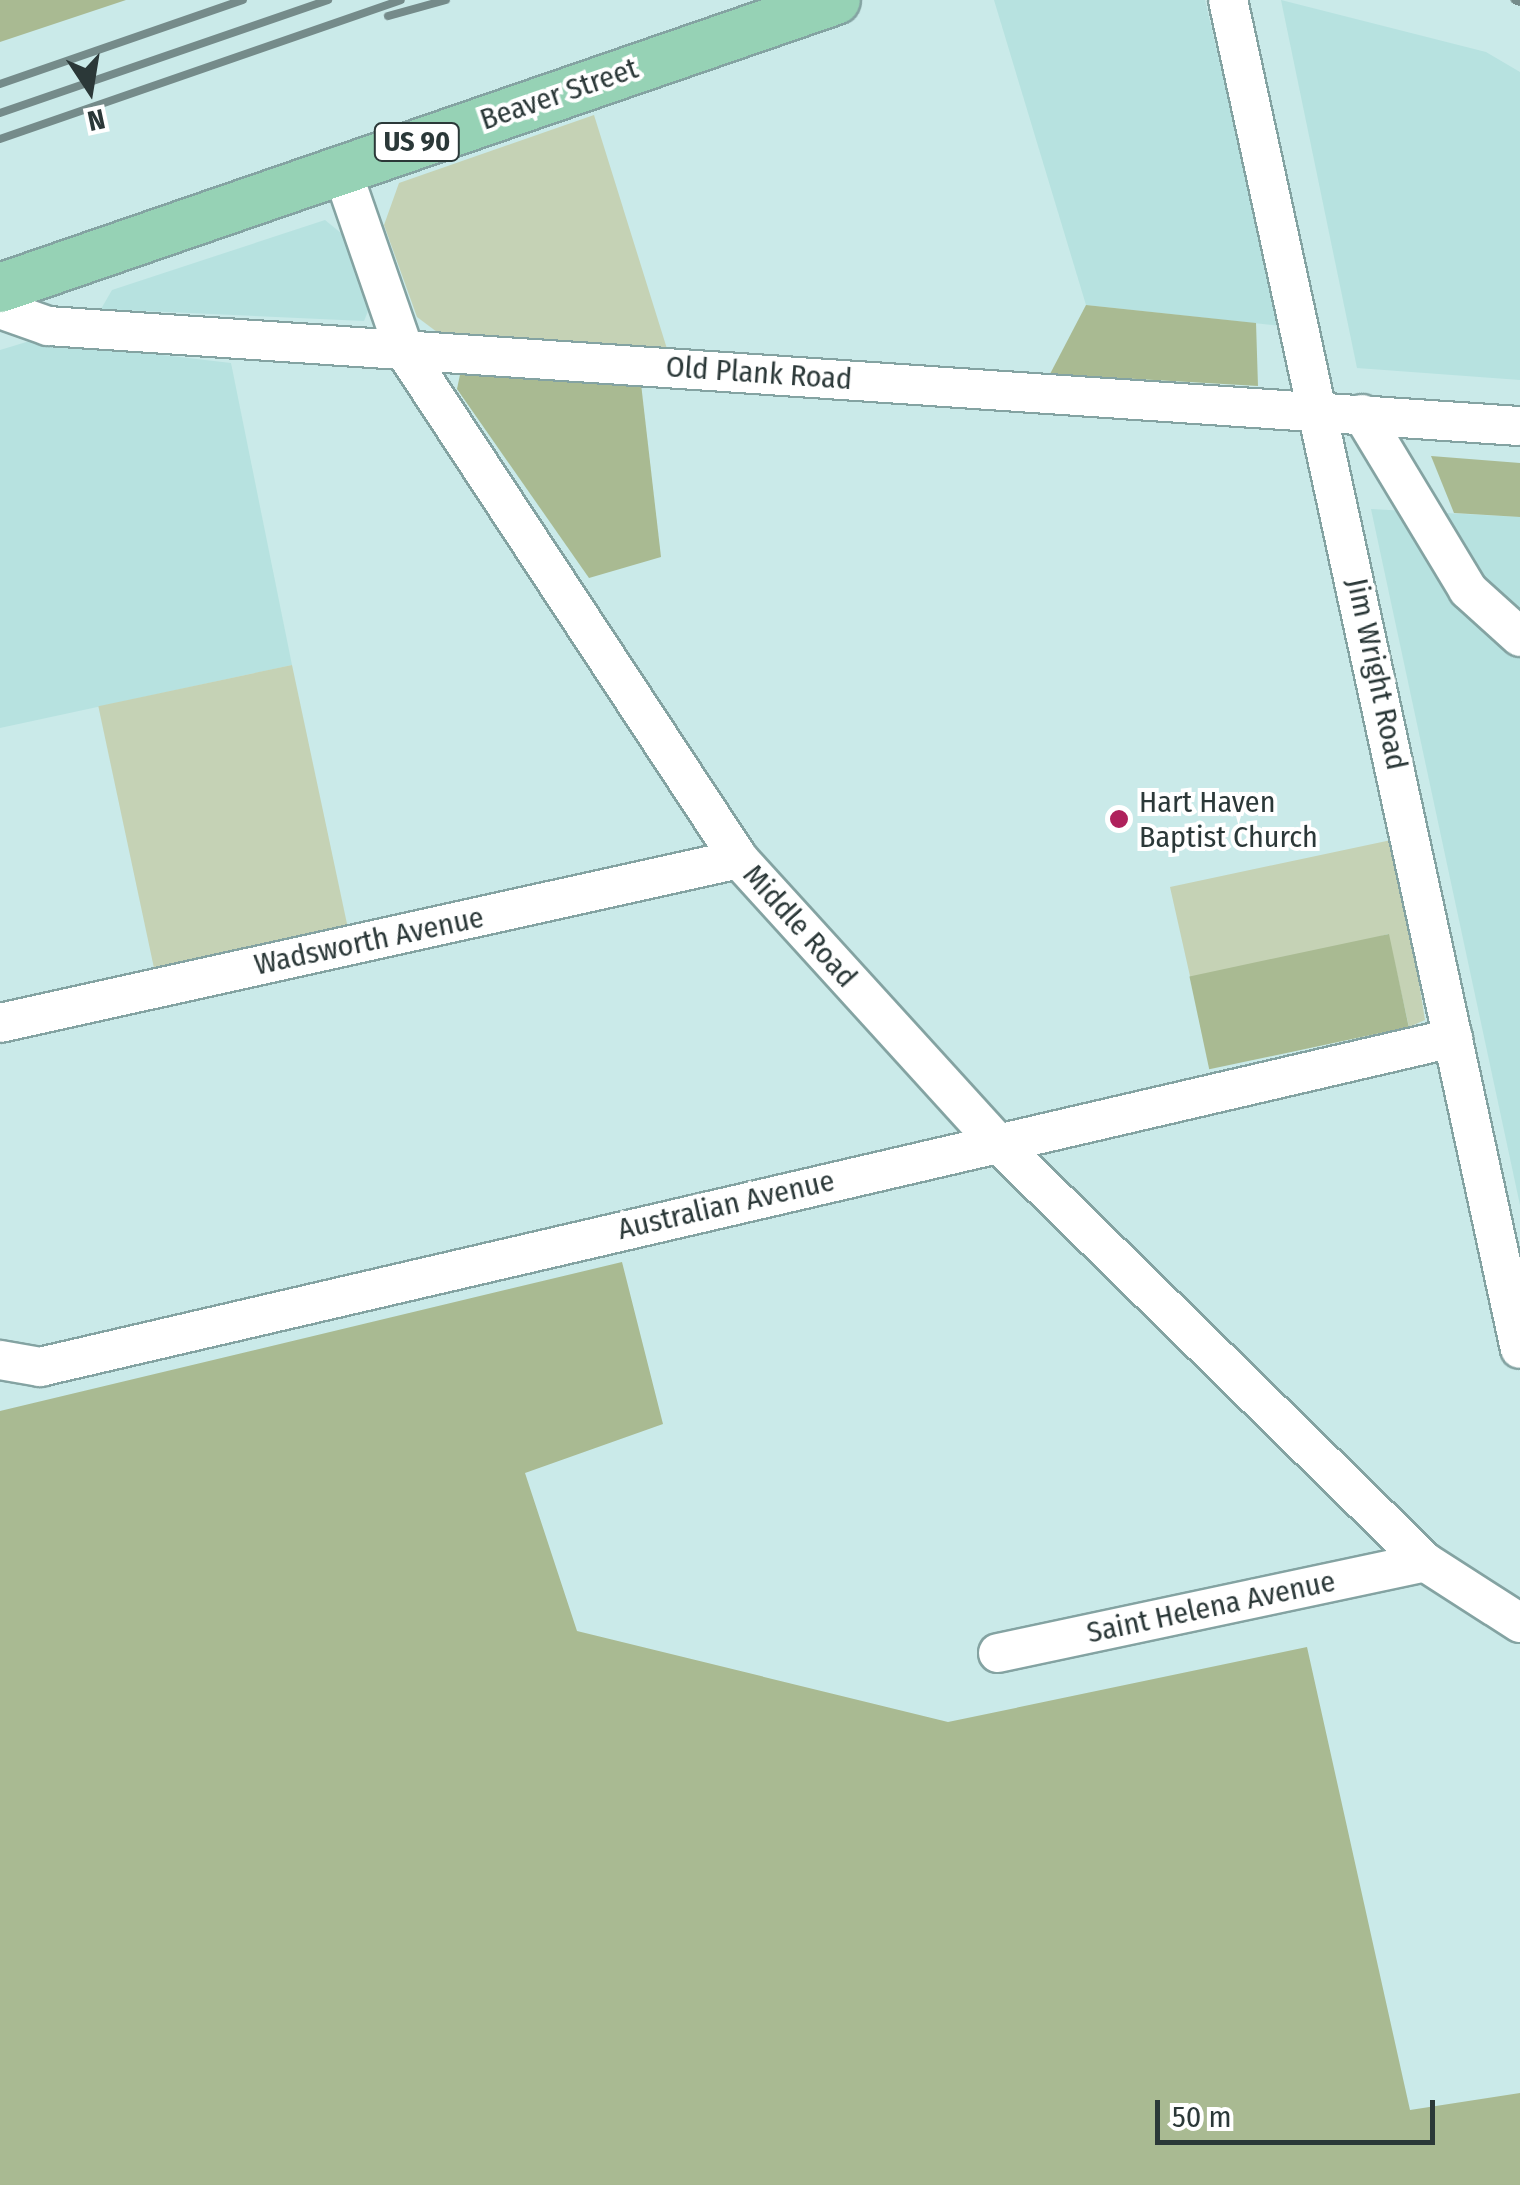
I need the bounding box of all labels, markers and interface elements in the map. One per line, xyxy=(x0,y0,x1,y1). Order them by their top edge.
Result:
north arrow xyxy=(40,40,140,140)
street label: Beaver Street xyxy=(475,50,643,138)
text: N xyxy=(85,102,108,138)
road number: US 90 xyxy=(372,119,462,165)
street label: Old Plank Road xyxy=(665,349,853,397)
street label: Jim Wright Road xyxy=(1339,575,1415,773)
place label: Hart Haven Baptist Church xyxy=(1139,784,1318,854)
marker: Hart Haven Baptist Church xyxy=(1108,808,1130,830)
street label: Middle Road xyxy=(735,857,865,995)
street label: Wadsworth Avenue xyxy=(251,899,487,983)
street label: Australian Avenue xyxy=(614,1163,838,1247)
street label: Saint Helena Avenue xyxy=(1083,1563,1339,1651)
scale bar xyxy=(1160,2080,1440,2142)
text: 50 m xyxy=(1172,2099,1232,2135)

